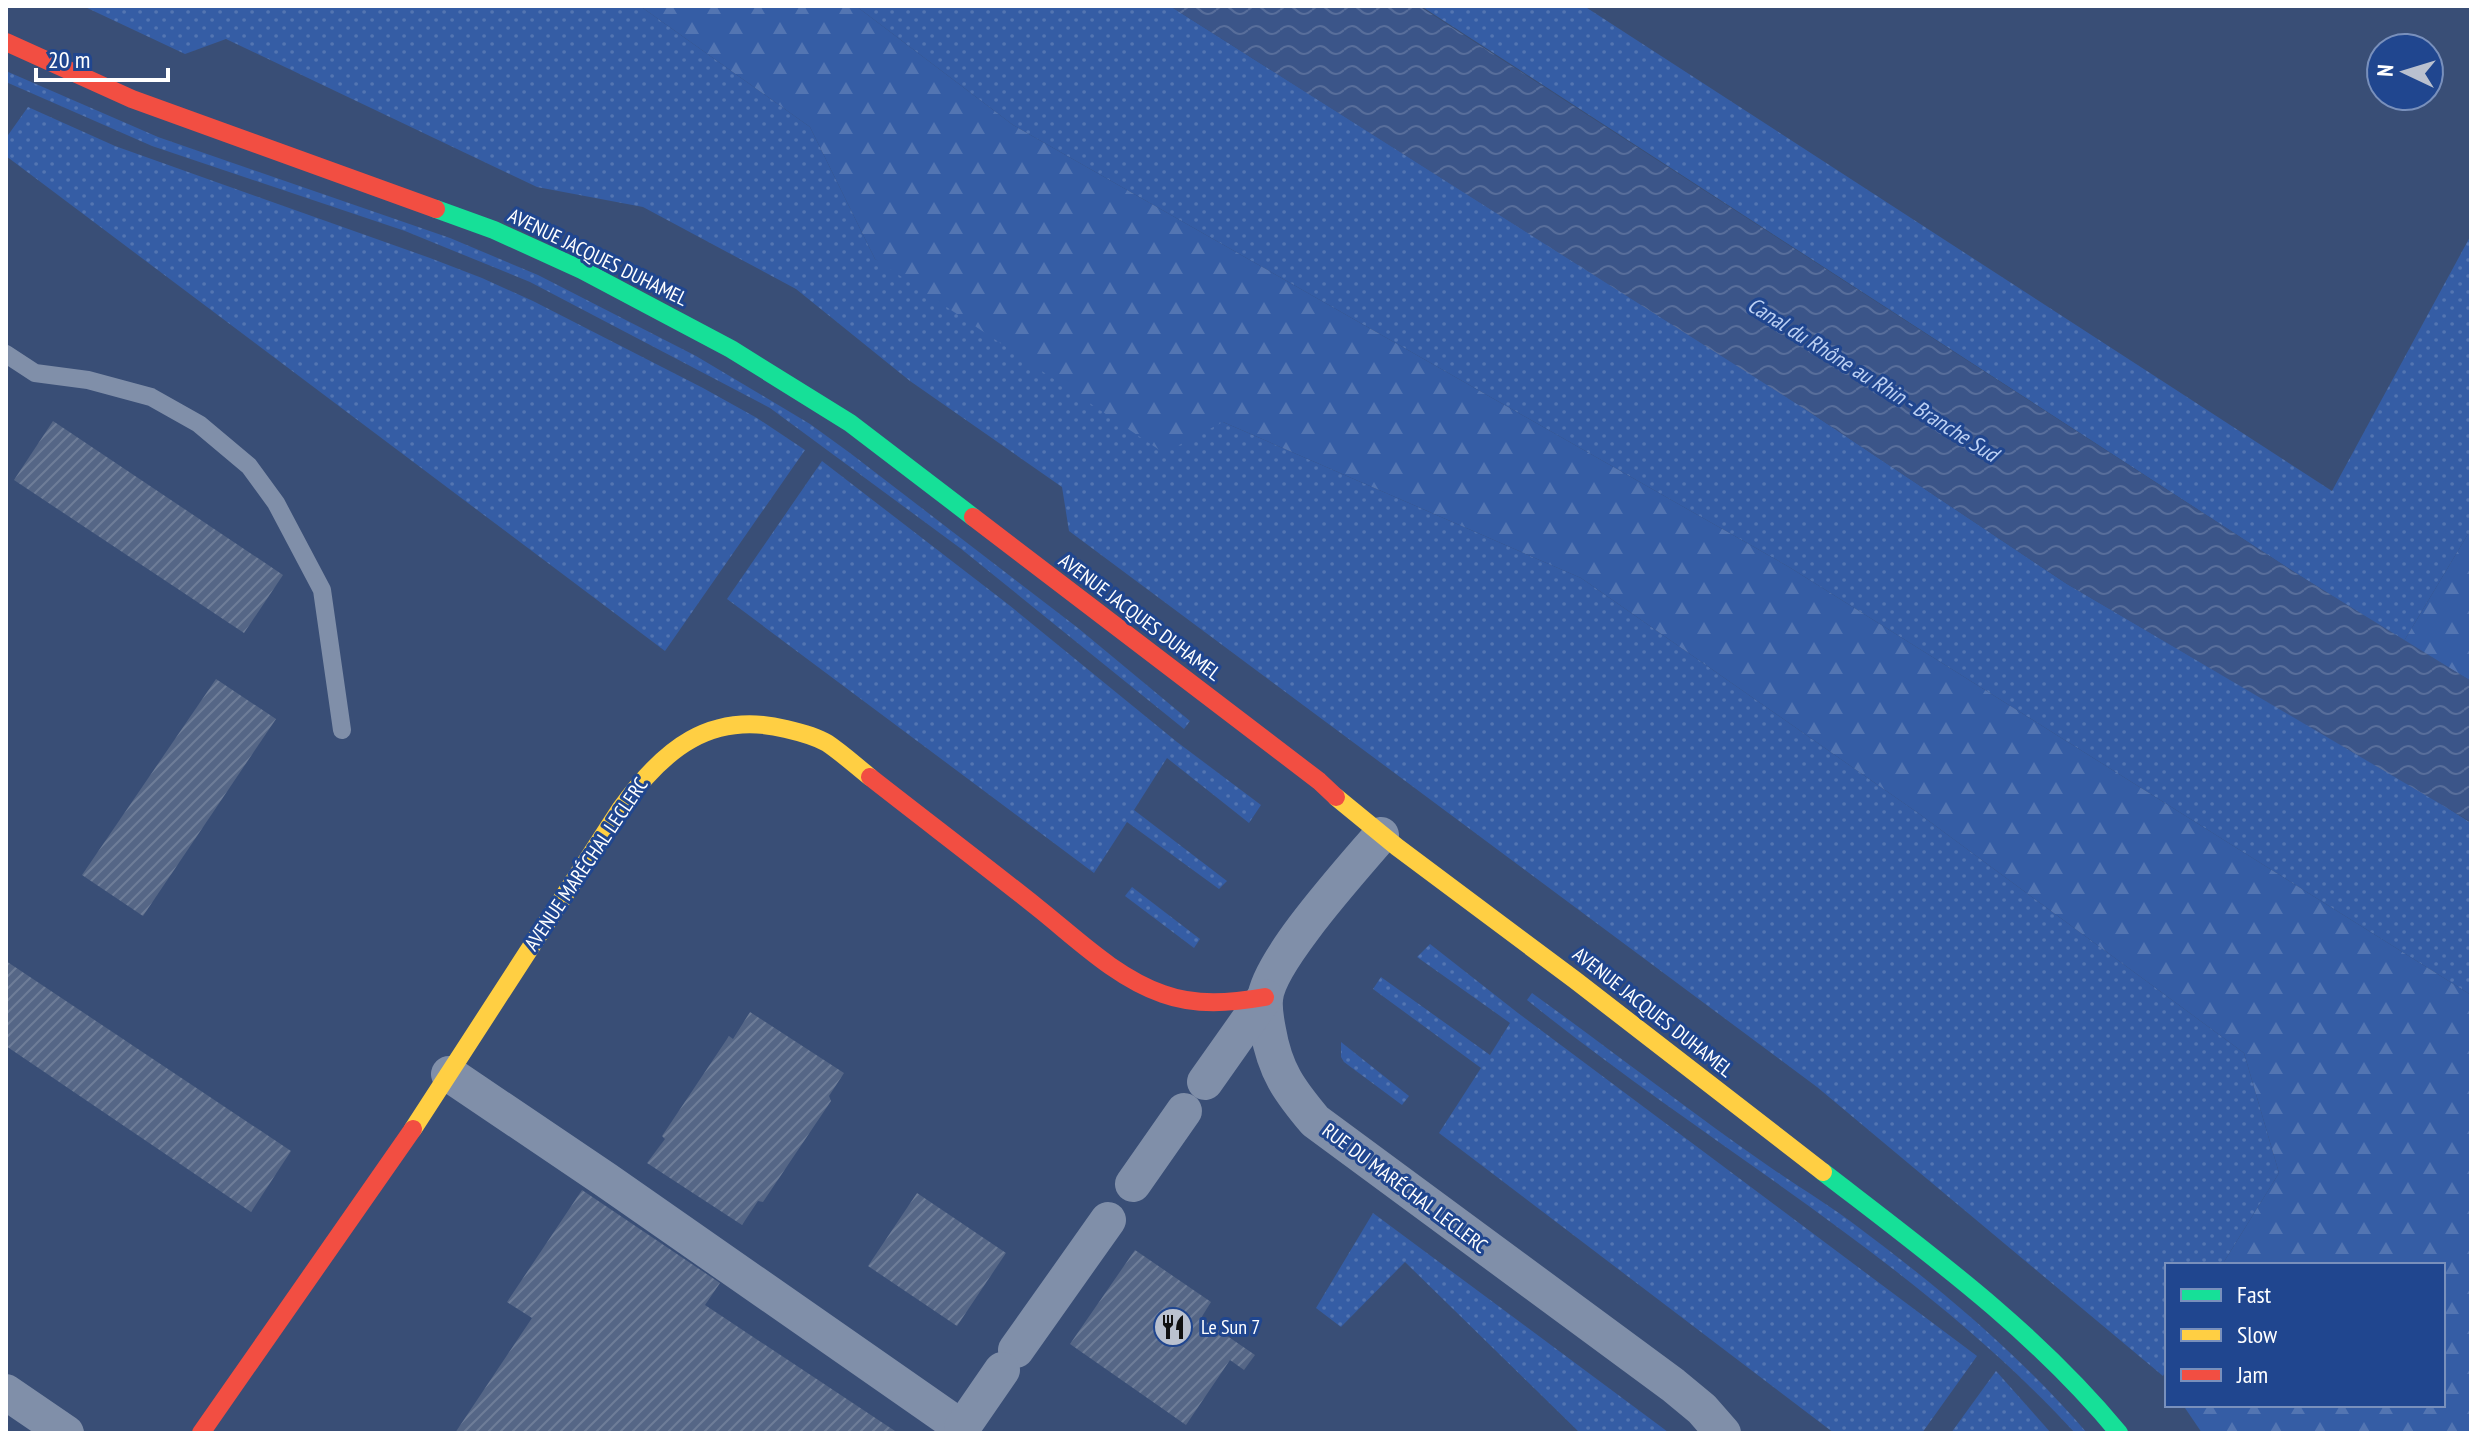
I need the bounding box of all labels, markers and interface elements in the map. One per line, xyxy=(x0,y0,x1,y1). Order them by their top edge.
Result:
scale bar xyxy=(36,32,168,82)
north arrow xyxy=(2365,32,2445,112)
text: 20 m xyxy=(48,44,90,75)
text: N xyxy=(2371,64,2399,78)
street label: AVENUE JACQUES DUHAMEL xyxy=(504,202,693,312)
water label: Canal du Rhône au Rhin - Branche Sud xyxy=(1743,290,2006,470)
street label: AVENUE JACQUES DUHAMEL xyxy=(1054,547,1227,687)
street label: AVENUE MARÉCHAL LECLERC xyxy=(518,772,654,956)
street label: AVENUE JACQUES DUHAMEL xyxy=(1568,941,1739,1083)
street label: RUE DU MARÉCHAL LECLERC xyxy=(1317,1117,1493,1259)
legend xyxy=(2165,1263,2445,1407)
text: Fast xyxy=(2237,1279,2272,1310)
restaurant icon: Le Sun 7 xyxy=(1152,1306,1194,1348)
place label: Le Sun 7 xyxy=(1201,1314,1260,1340)
text: Slow xyxy=(2237,1319,2278,1350)
text: Jam xyxy=(2236,1359,2268,1390)

